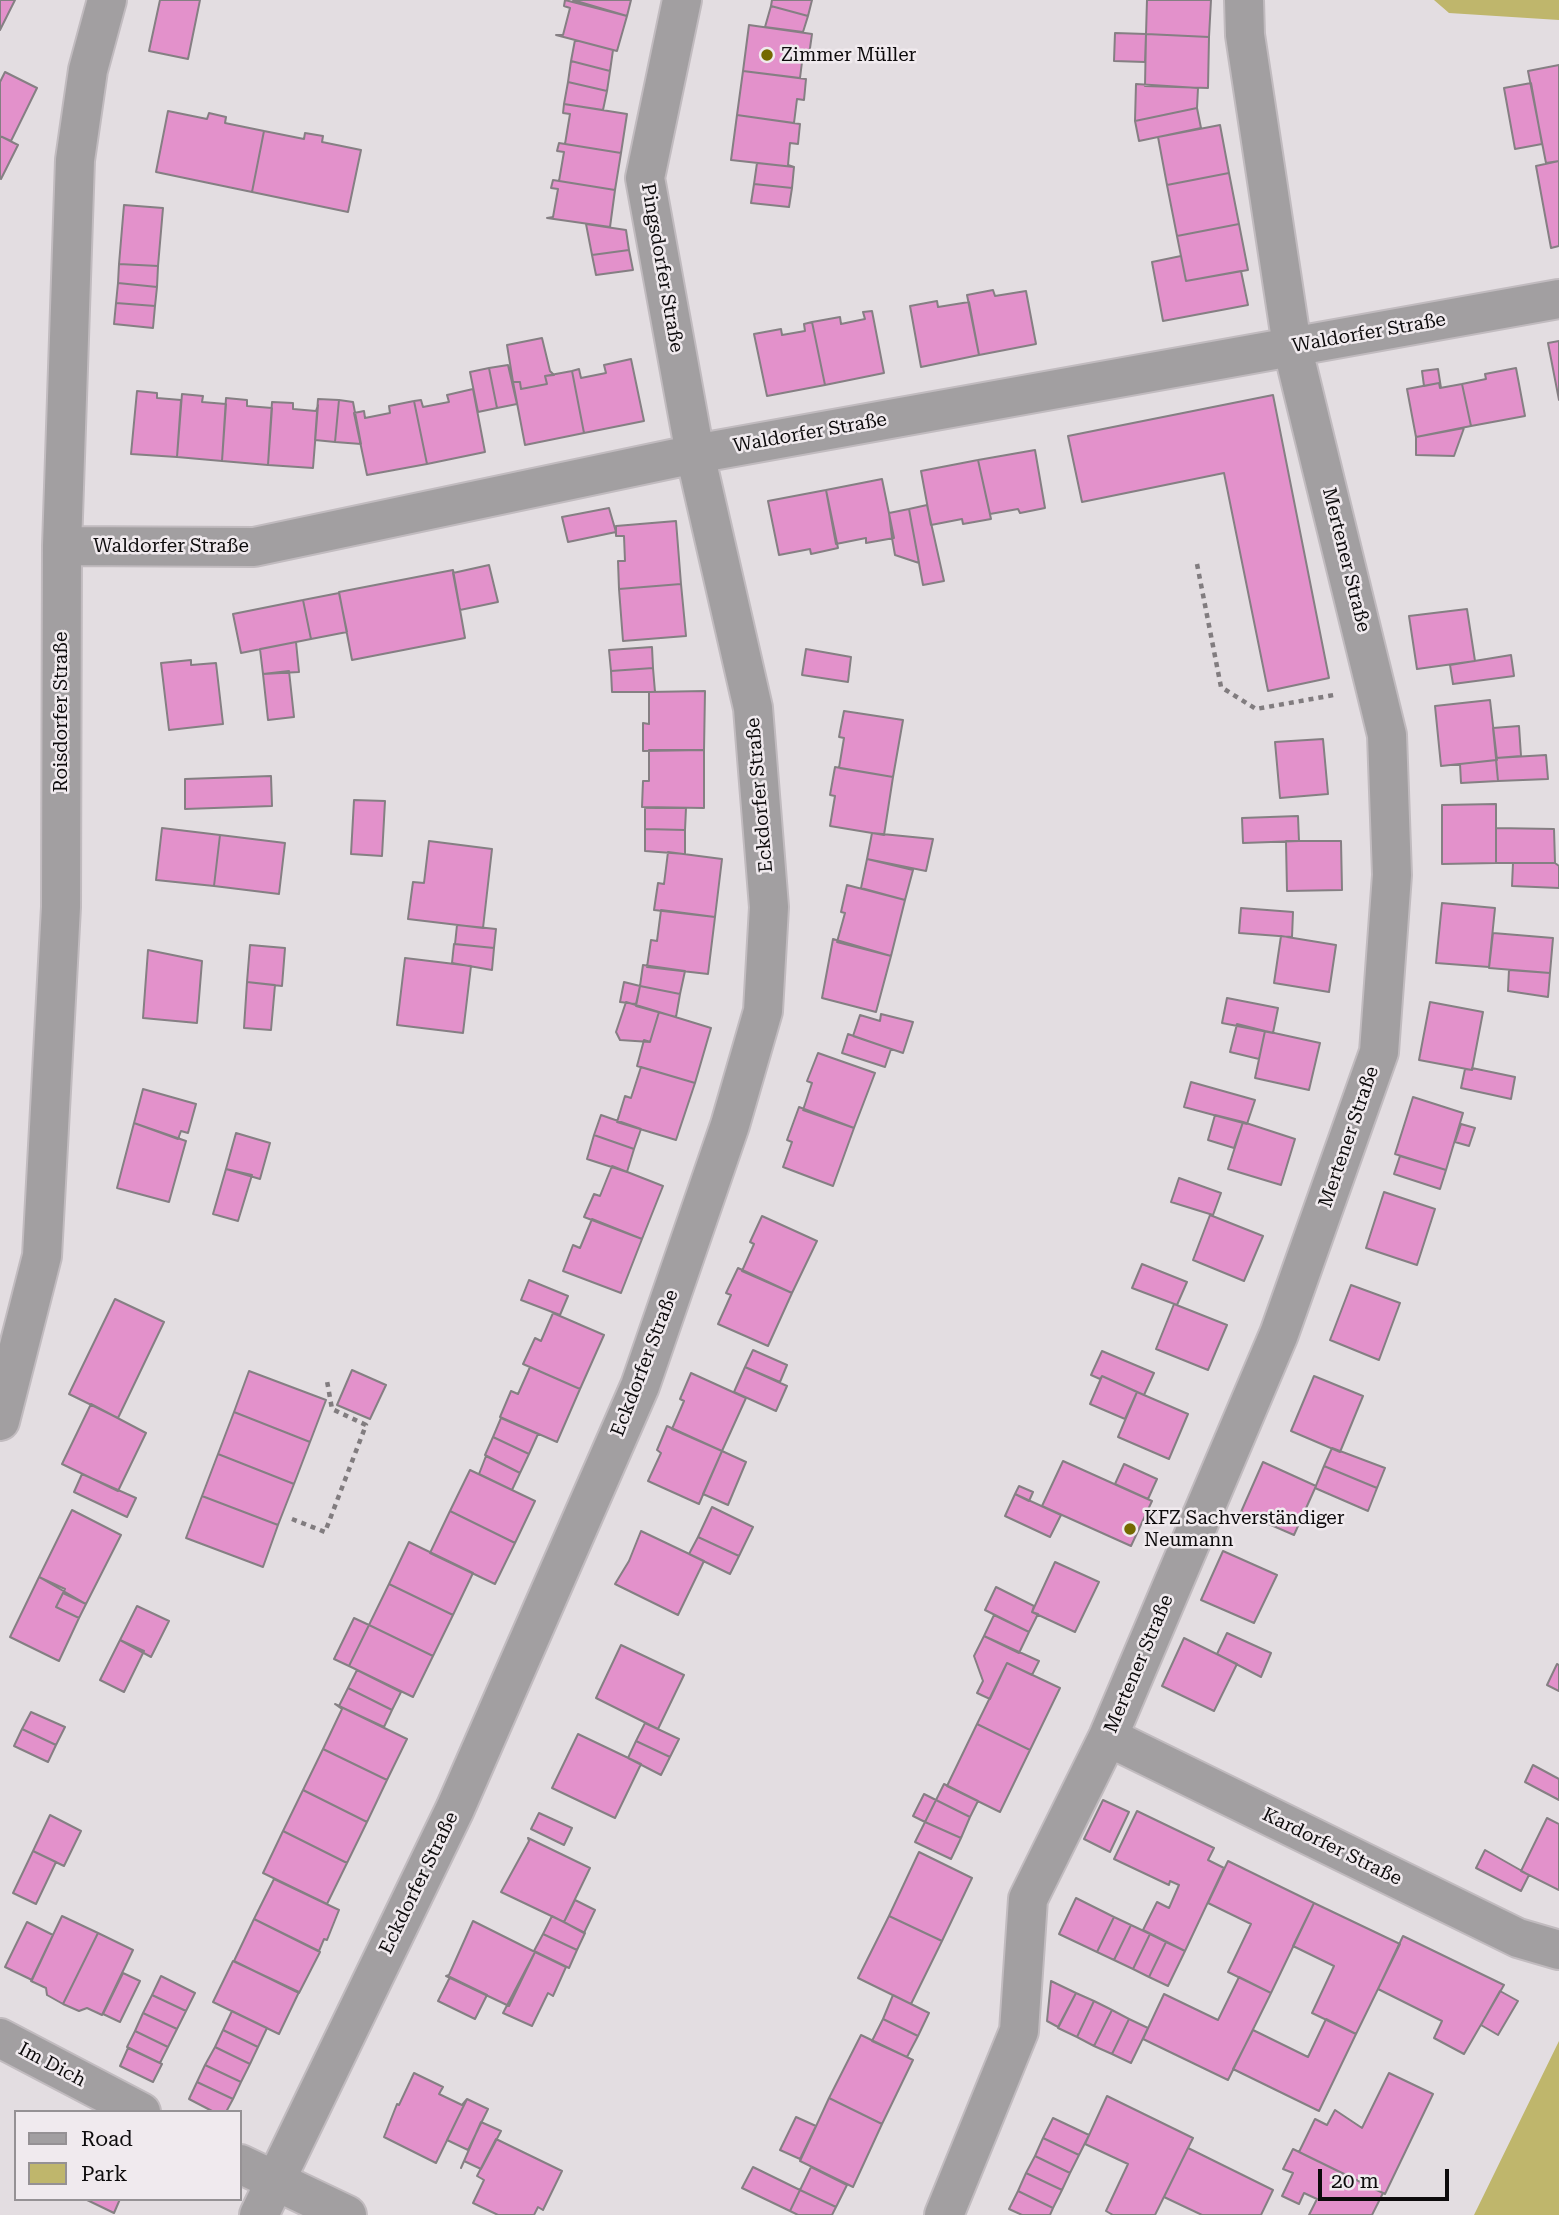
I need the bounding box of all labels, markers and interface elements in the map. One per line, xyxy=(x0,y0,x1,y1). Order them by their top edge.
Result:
place label: Zimmer Müller xyxy=(781,44,916,66)
marker: Zimmer Müller xyxy=(759,47,775,63)
street label: Pingsdorfer Straße xyxy=(636,182,688,354)
street label: Waldorfer Straße xyxy=(1290,308,1448,358)
street label: Waldorfer Straße xyxy=(731,408,889,458)
street label: Mertener Straße xyxy=(1317,485,1375,635)
street label: Waldorfer Straße xyxy=(93,535,249,557)
street label: Roisdorfer Straße xyxy=(50,632,72,792)
street label: Eckdorfer Straße xyxy=(742,717,778,873)
street label: Mertener Straße xyxy=(1314,1063,1384,1211)
street label: Eckdorfer Straße xyxy=(607,1286,683,1440)
place label: KFZ Sachverständiger Neumann xyxy=(1144,1507,1345,1551)
marker: KFZ Sachverständiger Neumann xyxy=(1122,1521,1138,1537)
street label: Mertener Straße xyxy=(1100,1591,1178,1737)
street label: Kardorfer Straße xyxy=(1258,1803,1406,1891)
street label: Eckdorfer Straße xyxy=(375,1808,463,1958)
street label: Im Dich xyxy=(14,2038,90,2092)
legend xyxy=(14,2110,242,2201)
text: Road xyxy=(81,2127,133,2151)
scale bar xyxy=(1321,2156,1452,2200)
text: Park xyxy=(81,2162,127,2186)
text: 20 m xyxy=(1331,2169,1379,2193)

